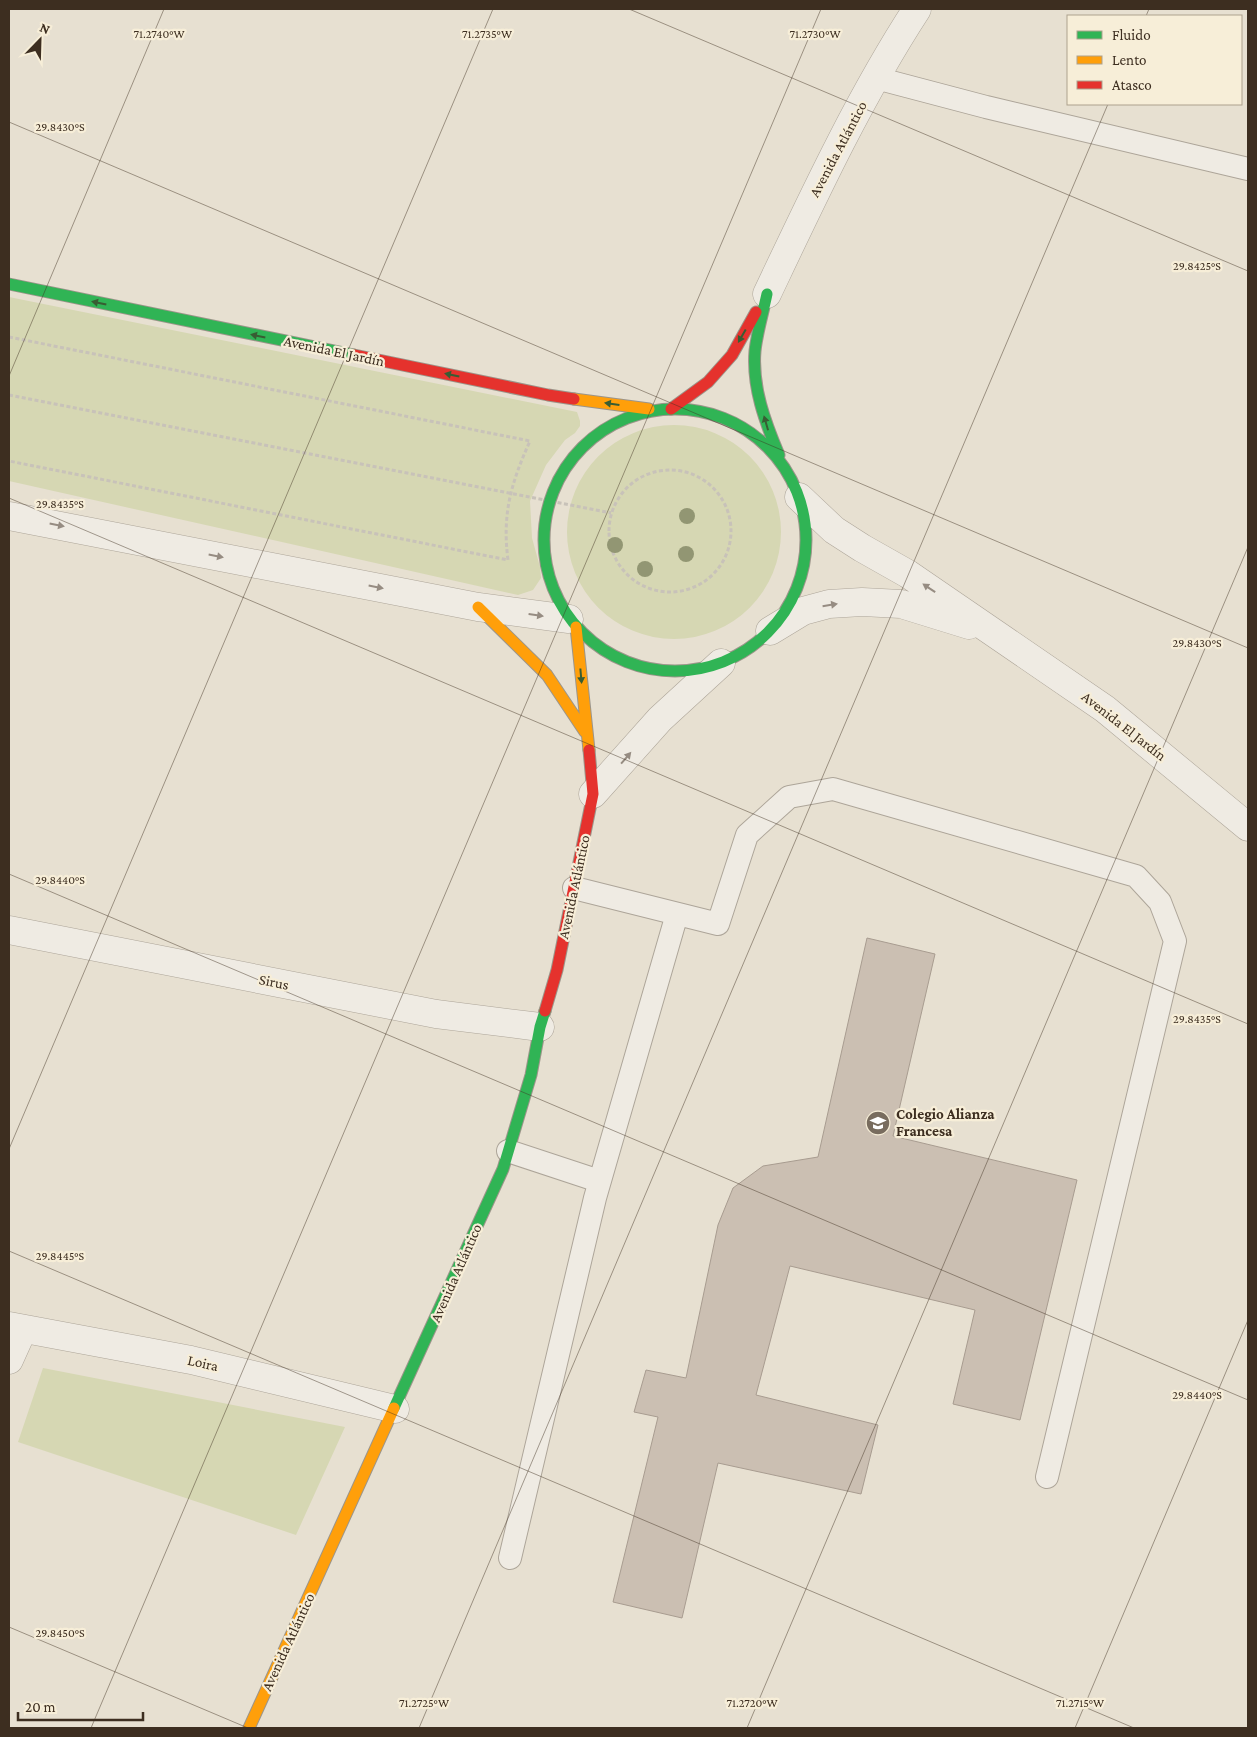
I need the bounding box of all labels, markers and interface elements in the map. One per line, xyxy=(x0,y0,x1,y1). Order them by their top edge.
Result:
north arrow xyxy=(15,15,65,65)
legend xyxy=(1067,15,1242,105)
text: N xyxy=(38,19,53,37)
text: 71.2740°W xyxy=(133,27,185,41)
text: 71.2735°W xyxy=(462,27,512,41)
text: 71.2730°W xyxy=(789,27,841,41)
text: Fluido xyxy=(1112,27,1151,43)
text: Lento xyxy=(1112,52,1146,68)
text: Atasco xyxy=(1112,77,1152,93)
street label: Avenida Atlántico xyxy=(806,98,870,200)
text: 29.8430°S xyxy=(36,120,85,134)
text: 29.8425°S xyxy=(1173,259,1221,273)
one-way arrow xyxy=(92,299,107,307)
one-way arrow xyxy=(738,329,747,342)
one-way arrow xyxy=(250,331,266,339)
street label: Avenida El Jardín xyxy=(282,333,386,370)
one-way arrow xyxy=(443,371,459,379)
one-way arrow xyxy=(603,399,619,407)
one-way arrow xyxy=(762,415,770,430)
text: 29.8435°S xyxy=(36,497,84,511)
one-way arrow xyxy=(49,521,64,529)
one-way arrow xyxy=(209,552,224,560)
one-way arrow xyxy=(368,583,384,591)
one-way arrow xyxy=(922,583,935,593)
one-way arrow xyxy=(822,600,838,608)
one-way arrow xyxy=(528,611,544,619)
text: 29.8430°S xyxy=(1173,636,1222,650)
one-way arrow xyxy=(577,668,585,684)
street label: Avenida El Jardín xyxy=(1078,688,1169,765)
one-way arrow xyxy=(620,751,631,764)
street label: Avenida Atlántico xyxy=(555,834,593,940)
text: 29.8440°S xyxy=(35,873,85,887)
street label: Sirus xyxy=(258,971,290,993)
text: 29.8435°S xyxy=(1173,1012,1221,1026)
place label: Colegio Alianza Francesa xyxy=(896,1106,995,1139)
school or university icon: Colegio Alianza Francesa xyxy=(865,1110,891,1136)
street label: Avenida Atlántico xyxy=(427,1221,485,1325)
text: 29.8445°S xyxy=(36,1249,85,1263)
street label: Loira xyxy=(186,1352,220,1374)
text: 29.8440°S xyxy=(1172,1388,1222,1402)
street label: Avenida Atlántico xyxy=(258,1591,318,1693)
text: 29.8450°S xyxy=(35,1626,85,1640)
scale bar xyxy=(18,1690,142,1722)
text: 71.2725°W xyxy=(399,1696,449,1710)
text: 71.2720°W xyxy=(726,1696,778,1710)
text: 71.2715°W xyxy=(1056,1696,1104,1710)
text: 20 m xyxy=(25,1699,56,1715)

